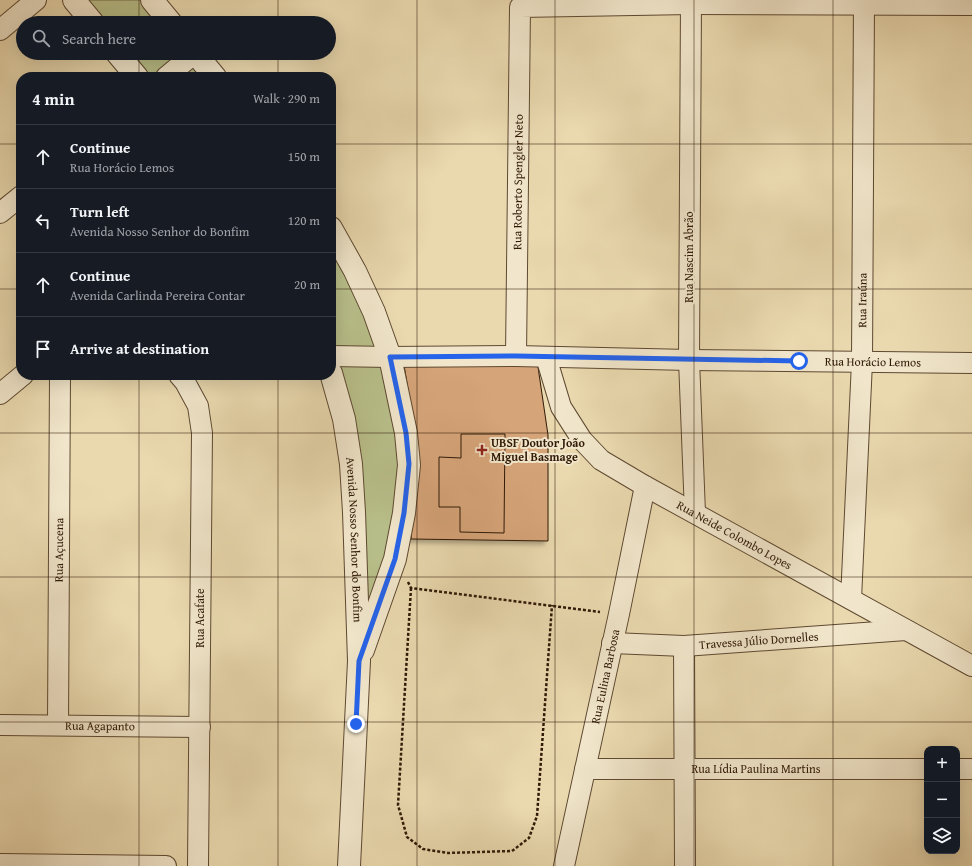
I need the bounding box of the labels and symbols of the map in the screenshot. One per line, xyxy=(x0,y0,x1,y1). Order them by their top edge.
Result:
street label: Rua Roberto Spengler Neto xyxy=(508,114,527,250)
street label: Rua Nascim Abrão xyxy=(680,211,697,303)
street label: Rua Iraúna xyxy=(853,272,870,328)
route start xyxy=(790,352,808,370)
street label: Rua Horácio Lemos xyxy=(825,352,921,370)
place label: UBSF Doutor João Miguel Basmage xyxy=(491,434,585,465)
marker: UBSF Doutor João Miguel Basmage xyxy=(476,444,488,456)
street label: Avenida Nosso Senhor do Bonfim xyxy=(342,455,367,623)
street label: Rua Neide Colombo Lopes xyxy=(674,496,795,573)
street label: Rua Açucena xyxy=(50,517,67,582)
street label: Rua Acafate xyxy=(191,588,208,648)
street label: Rua Eulina Barbosa xyxy=(586,627,624,725)
street label: Travessa Júlio Dornelles xyxy=(698,627,819,653)
route end xyxy=(347,715,365,733)
street label: Rua Agapanto xyxy=(65,717,135,734)
street label: Rua Lídia Paulina Martins xyxy=(691,760,821,777)

